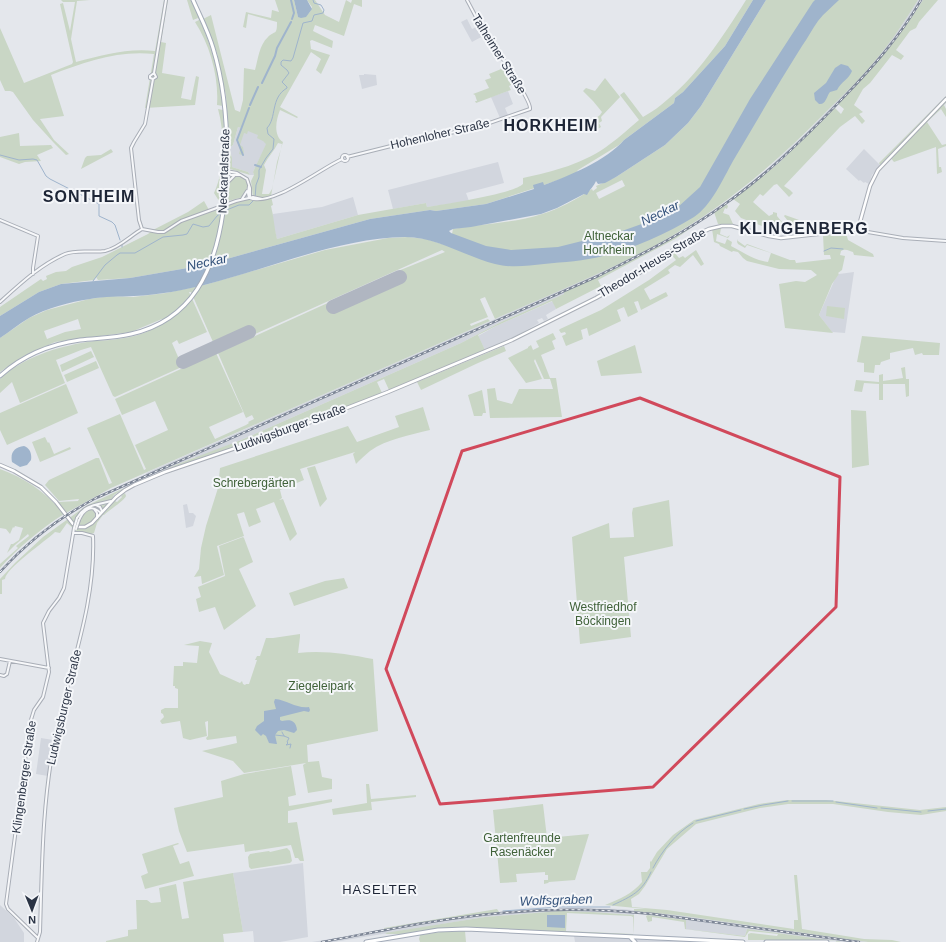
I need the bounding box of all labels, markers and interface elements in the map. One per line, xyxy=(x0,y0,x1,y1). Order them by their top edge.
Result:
street label: Talheimer Straße xyxy=(469,12,529,97)
street label: Hohenloher Straße xyxy=(389,116,491,152)
district label: HORKHEIM xyxy=(503,117,599,134)
street label: Neckartalstraße xyxy=(216,128,232,214)
district label: SONTHEIM xyxy=(43,188,135,205)
water label: Neckar xyxy=(638,197,682,229)
district label: KLINGENBERG xyxy=(739,220,869,237)
street label: Theodor-Heuss-Straße xyxy=(596,225,708,301)
park label: Altneckar Horkheim xyxy=(583,229,635,257)
water label: Neckar xyxy=(185,250,229,274)
street label: Ludwigsburger Straße xyxy=(232,401,348,455)
park label: Schrebergärten xyxy=(213,476,295,490)
park label: Westfriedhof Böckingen xyxy=(569,600,637,628)
street label: Ludwigsburger Straße xyxy=(44,648,84,766)
park label: Ziegeleipark xyxy=(288,679,355,693)
street label: Klingenberger Straße xyxy=(9,719,39,834)
park label: Gartenfreunde Rasenäcker xyxy=(483,831,561,859)
district label: HASELTER xyxy=(342,882,418,897)
north arrow xyxy=(12,890,52,930)
water label: Wolfsgraben xyxy=(519,891,593,909)
text: N xyxy=(28,914,36,926)

